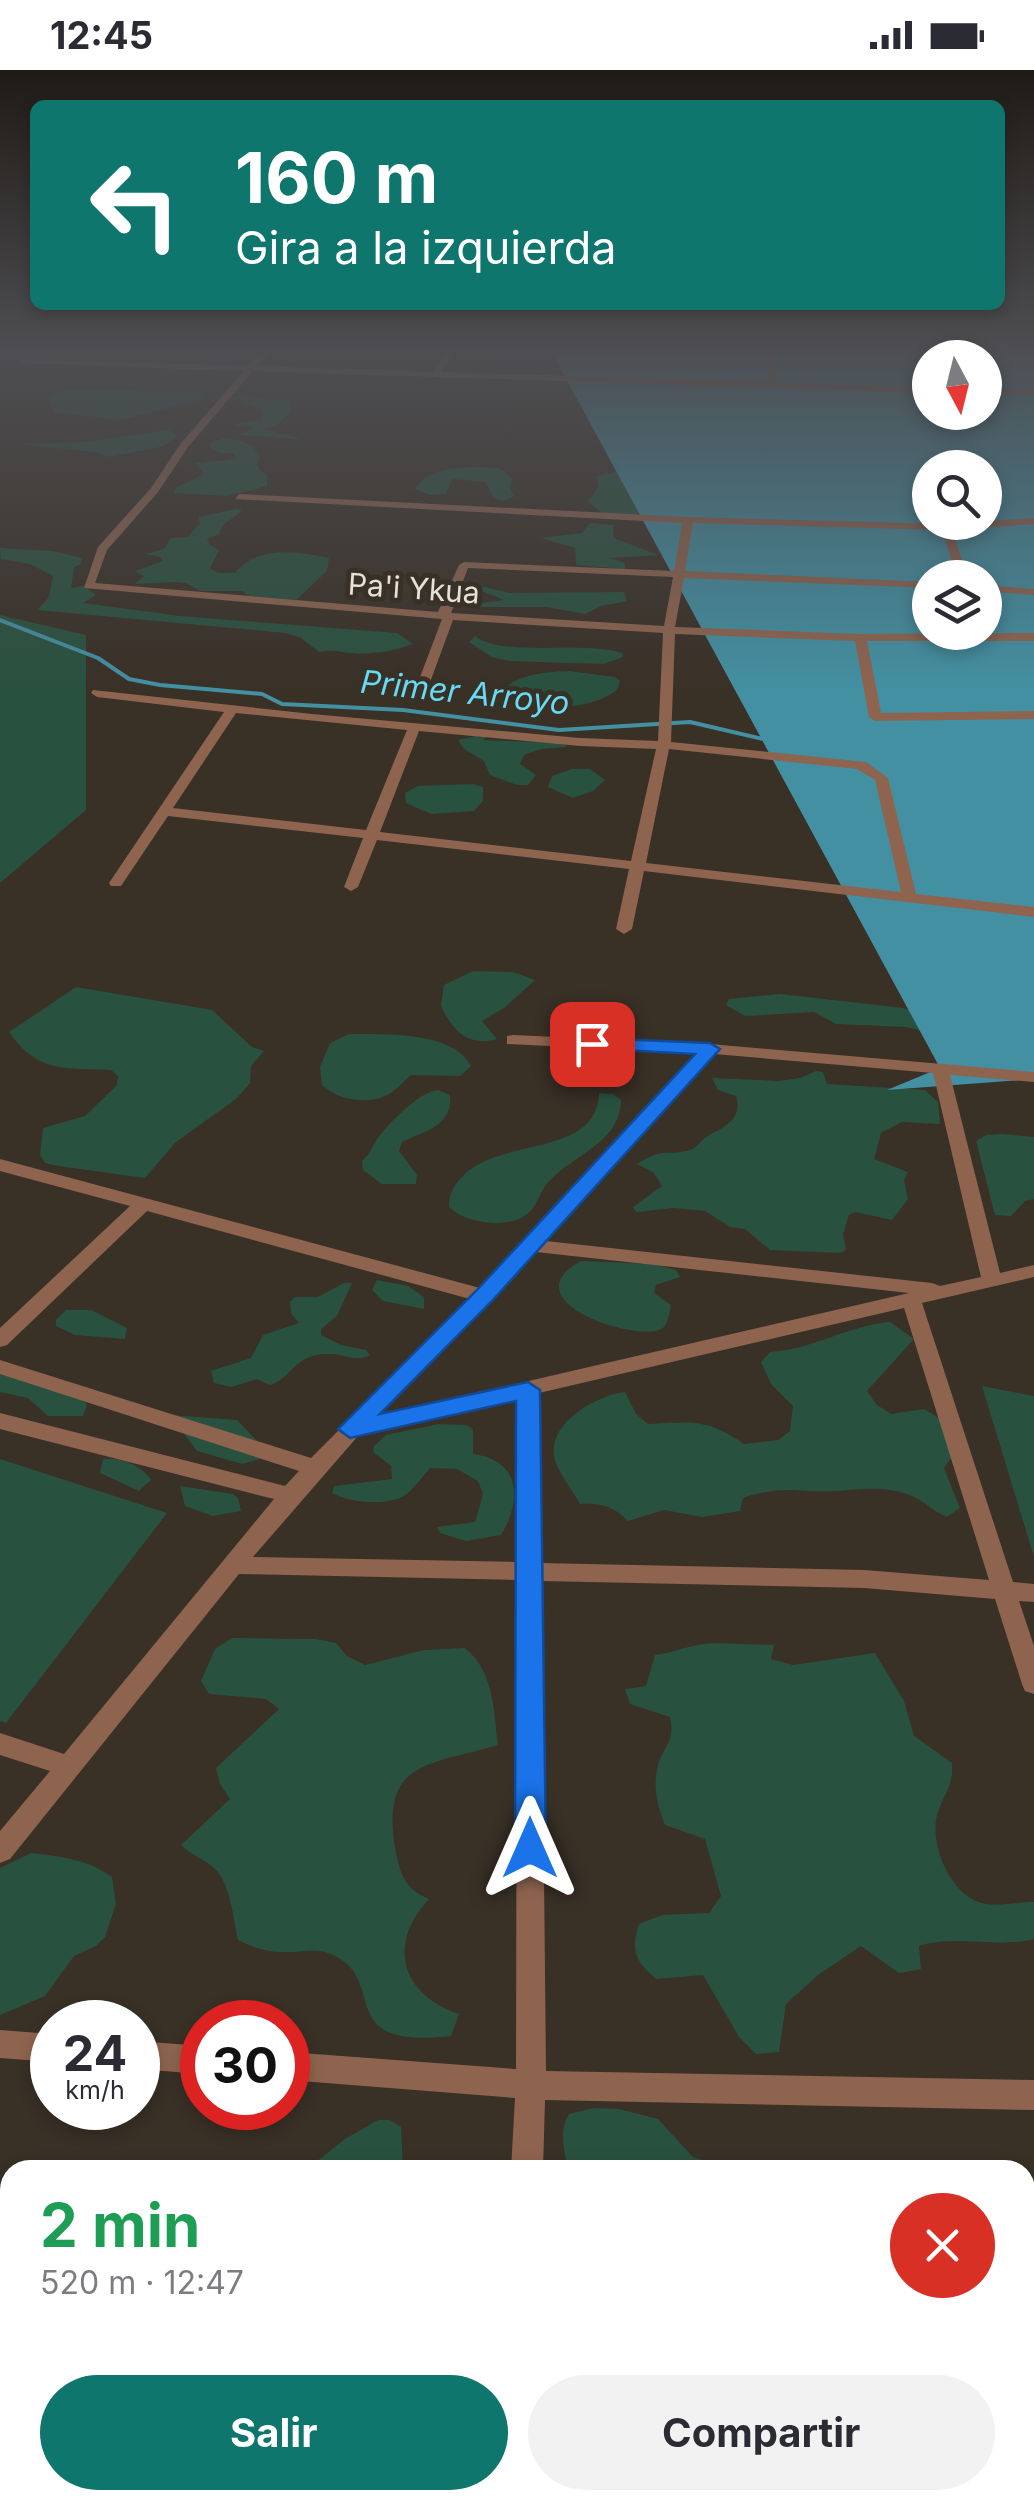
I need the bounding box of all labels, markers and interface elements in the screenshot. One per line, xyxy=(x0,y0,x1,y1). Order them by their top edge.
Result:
text: 12:45 xyxy=(50,12,153,58)
text: 160 m xyxy=(235,135,438,220)
icon: left xyxy=(70,140,200,270)
text: Gira a la izquierda xyxy=(235,220,617,275)
north arrow xyxy=(912,340,1002,430)
map controls xyxy=(912,340,1002,650)
button: search xyxy=(912,450,1002,540)
button: layers xyxy=(912,560,1002,650)
street label: Pa'i Ykua xyxy=(347,565,481,611)
water label: Primer Arroyo xyxy=(359,662,571,722)
pin xyxy=(550,1002,635,1087)
icon: arrive xyxy=(565,1017,620,1072)
position arrow xyxy=(478,1796,582,1900)
speed limit sign: 30 xyxy=(180,2000,310,2130)
text: 24 xyxy=(63,2023,127,2083)
text: km/h xyxy=(65,2075,125,2105)
text: 2 min xyxy=(40,2189,200,2261)
button: close xyxy=(890,2193,995,2298)
text: 520 m · 12:47 xyxy=(40,2263,244,2302)
button: Salir xyxy=(40,2375,508,2490)
button: Compartir xyxy=(528,2375,995,2490)

